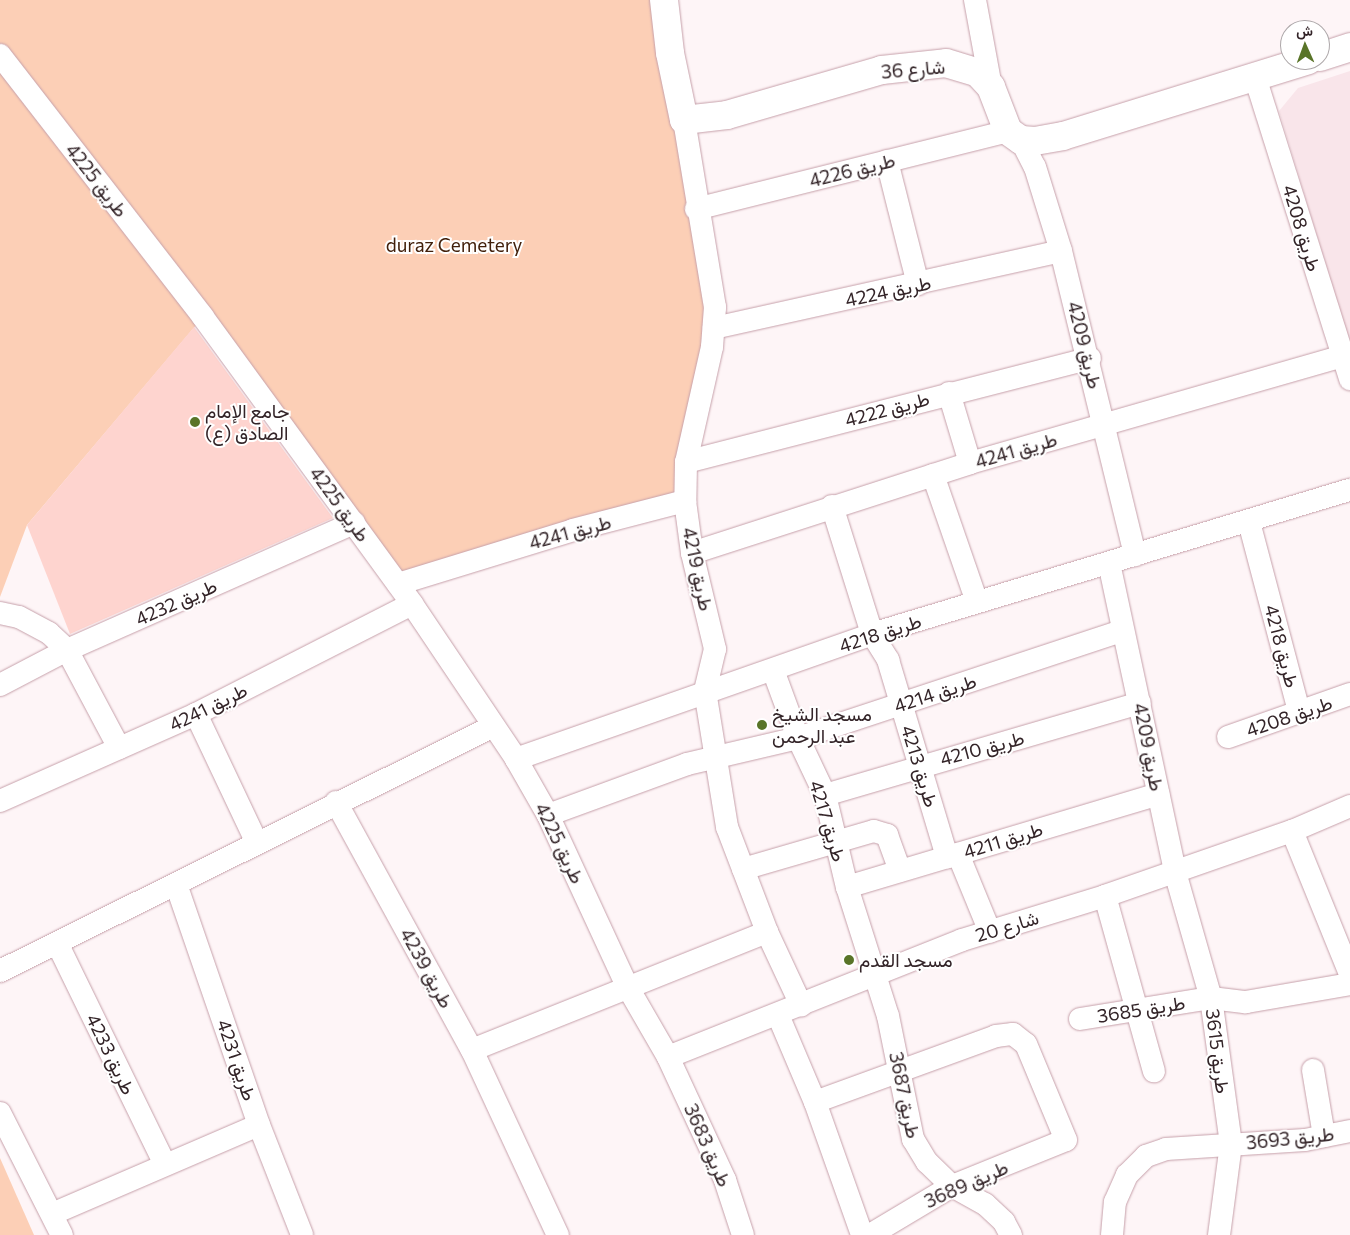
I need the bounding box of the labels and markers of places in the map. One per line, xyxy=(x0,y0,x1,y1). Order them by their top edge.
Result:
place label: جامع الإمام الصادق (ع) xyxy=(205,400,289,444)
marker: جامع الإمام الصادق (ع) xyxy=(189,416,201,428)
place label: مسجد الشيخ عبد الرحمن xyxy=(772,703,872,747)
marker: مسجد الشيخ عبد الرحمن xyxy=(756,719,768,731)
place label: مسجد القدم xyxy=(859,949,953,971)
marker: مسجد القدم xyxy=(843,954,855,966)

